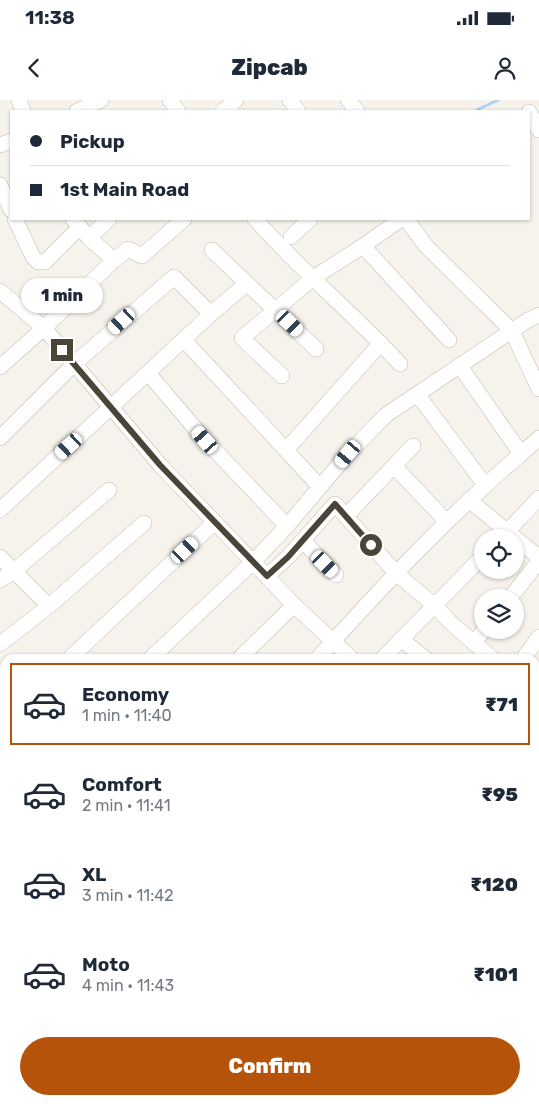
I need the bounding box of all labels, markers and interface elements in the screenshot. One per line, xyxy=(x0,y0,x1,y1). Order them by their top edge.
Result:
text: 11:38 xyxy=(25,6,75,29)
icon: back xyxy=(20,54,48,82)
text: Zipcab xyxy=(231,54,308,81)
icon: person xyxy=(491,54,519,82)
text: Pickup xyxy=(60,130,125,153)
text: 1st Main Road xyxy=(60,178,189,201)
callout: 1 min xyxy=(21,278,103,312)
text: 1 min xyxy=(41,286,83,305)
car xyxy=(105,305,138,337)
car xyxy=(273,307,306,339)
route end xyxy=(51,339,73,361)
car xyxy=(189,424,220,456)
car xyxy=(52,430,85,462)
car xyxy=(332,438,363,470)
map controls xyxy=(474,529,524,639)
button: locate xyxy=(474,529,524,579)
car xyxy=(168,534,201,566)
route start xyxy=(360,534,382,556)
car xyxy=(309,548,340,580)
button: layers xyxy=(474,589,524,639)
icon: car xyxy=(22,682,67,727)
text: Economy xyxy=(82,683,169,706)
text: ₹71 xyxy=(485,693,518,716)
text: 1 min · 11:40 xyxy=(82,706,172,725)
icon: car xyxy=(22,772,67,817)
text: Comfort xyxy=(82,773,162,796)
text: ₹95 xyxy=(481,783,518,806)
text: 2 min · 11:41 xyxy=(82,796,170,815)
icon: car xyxy=(22,862,67,907)
text: XL xyxy=(82,863,106,886)
text: ₹120 xyxy=(470,873,518,896)
text: 3 min · 11:42 xyxy=(82,886,174,905)
icon: car xyxy=(22,952,67,997)
text: Moto xyxy=(82,953,130,976)
text: ₹101 xyxy=(473,963,518,986)
text: 4 min · 11:43 xyxy=(82,976,174,995)
button: Confirm xyxy=(20,1037,520,1095)

